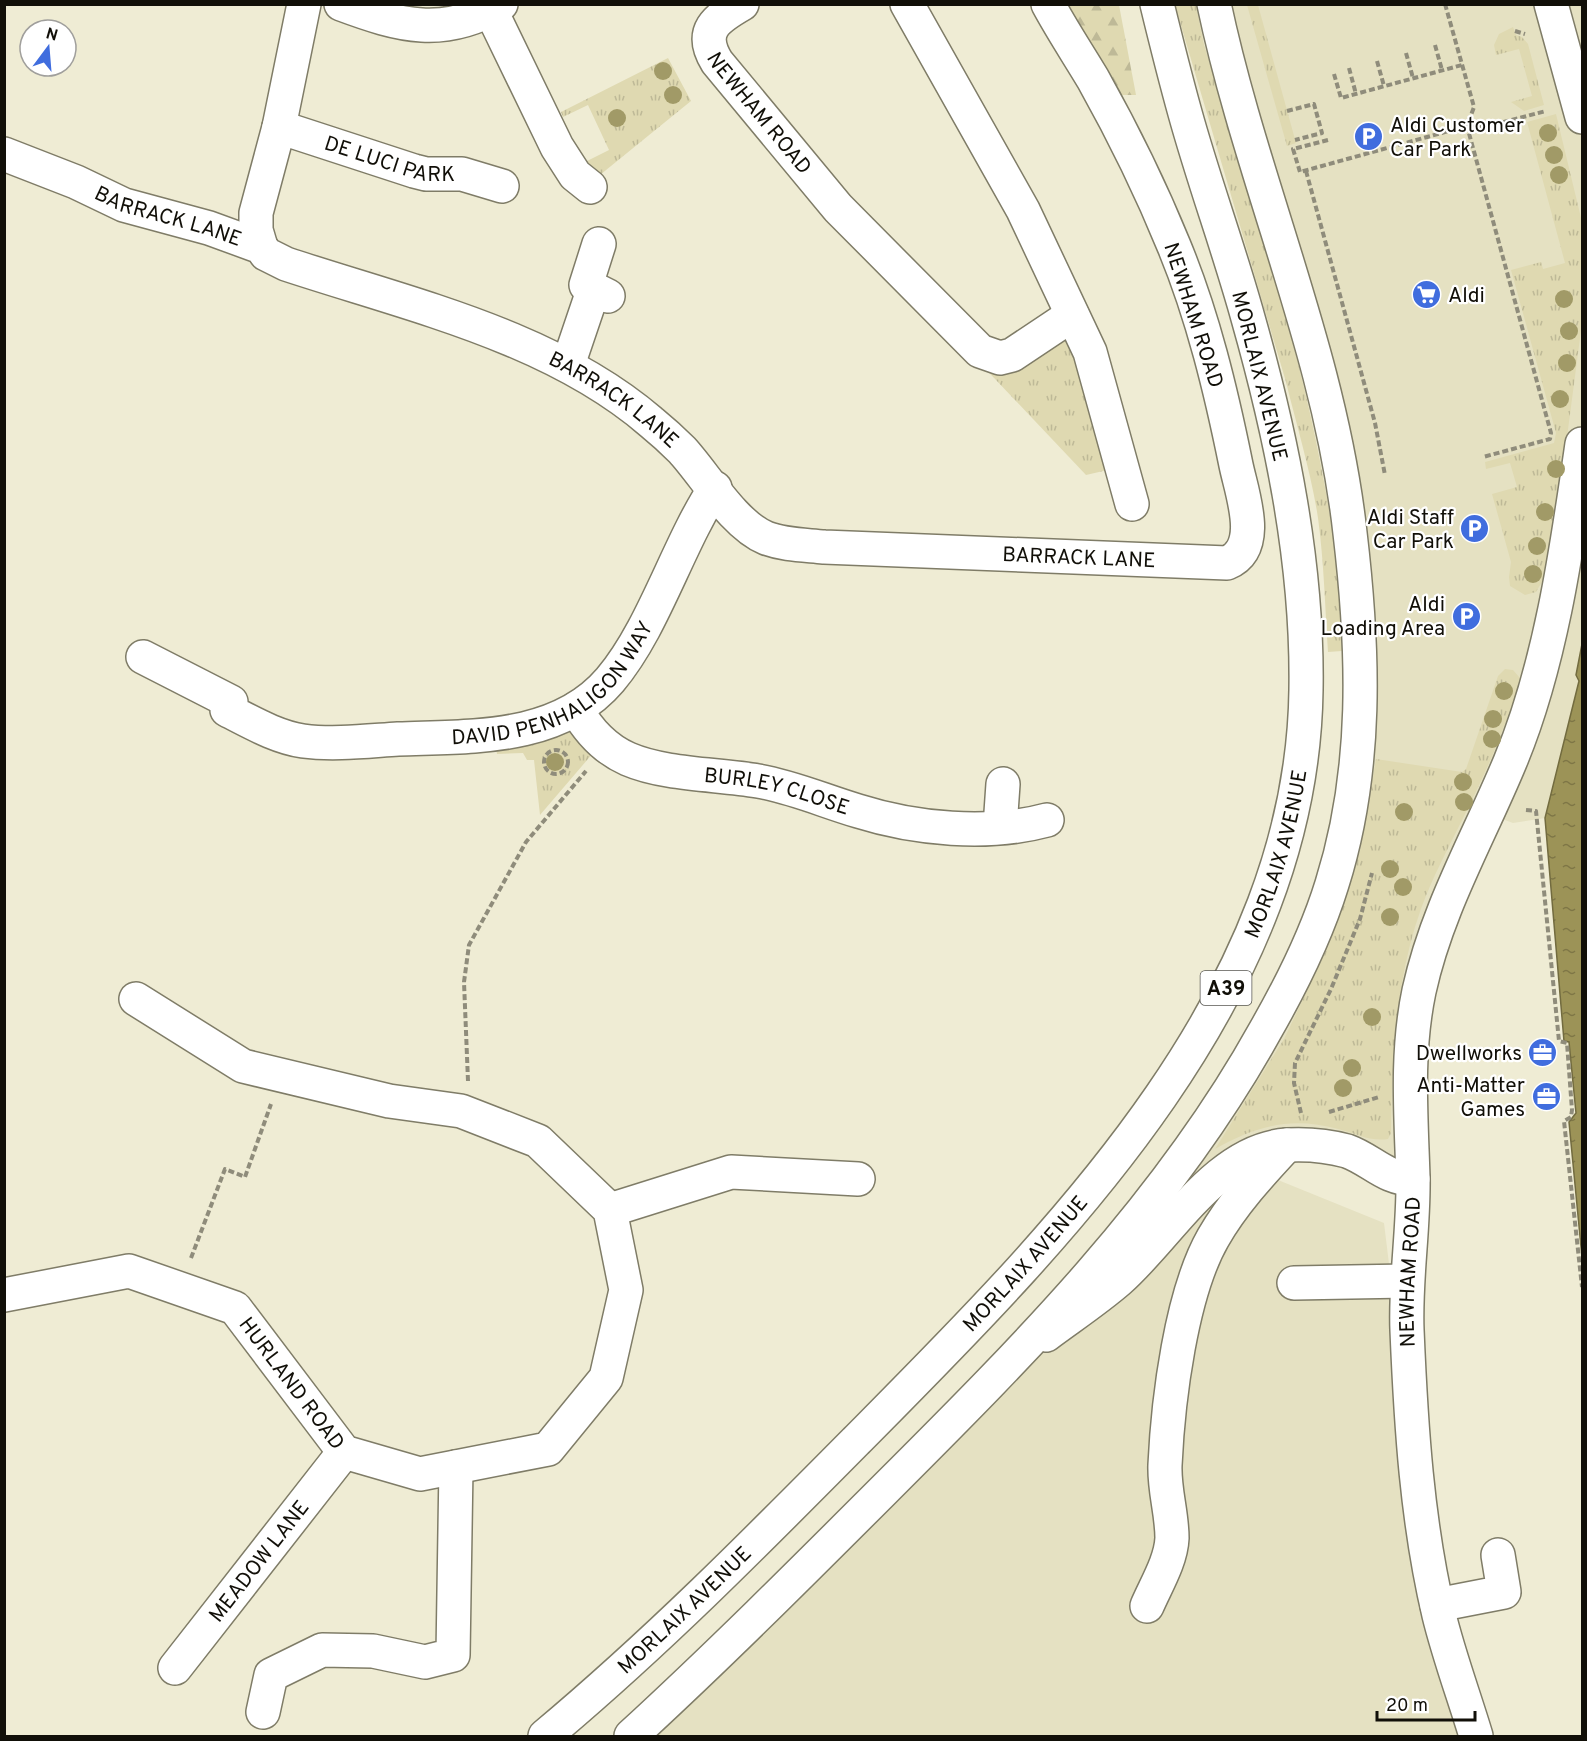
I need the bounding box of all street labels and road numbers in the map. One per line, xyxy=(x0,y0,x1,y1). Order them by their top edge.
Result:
street label: NEWHAM ROAD xyxy=(699,48,817,181)
street label: DE LUCI PARK xyxy=(321,131,455,189)
street label: BARRACK LANE xyxy=(89,181,245,254)
street label: NEWHAM ROAD xyxy=(1156,239,1229,391)
street label: MORLAIX AVENUE xyxy=(1224,288,1293,464)
street label: BARRACK LANE xyxy=(544,346,684,455)
street label: BARRACK LANE xyxy=(1002,542,1156,575)
street label: DAVID PENHALIGON WAY xyxy=(451,617,660,752)
street label: BURLEY CLOSE xyxy=(703,763,853,822)
street label: MORLAIX AVENUE xyxy=(1240,768,1314,943)
road number: A39 xyxy=(1200,971,1252,1005)
street label: MORLAIX AVENUE xyxy=(958,1191,1095,1339)
street label: NEWHAM ROAD xyxy=(1395,1196,1428,1348)
street label: HURLAND ROAD xyxy=(232,1312,350,1456)
street label: MEADOW LANE xyxy=(204,1495,316,1628)
street label: MORLAIX AVENUE xyxy=(613,1541,758,1681)

